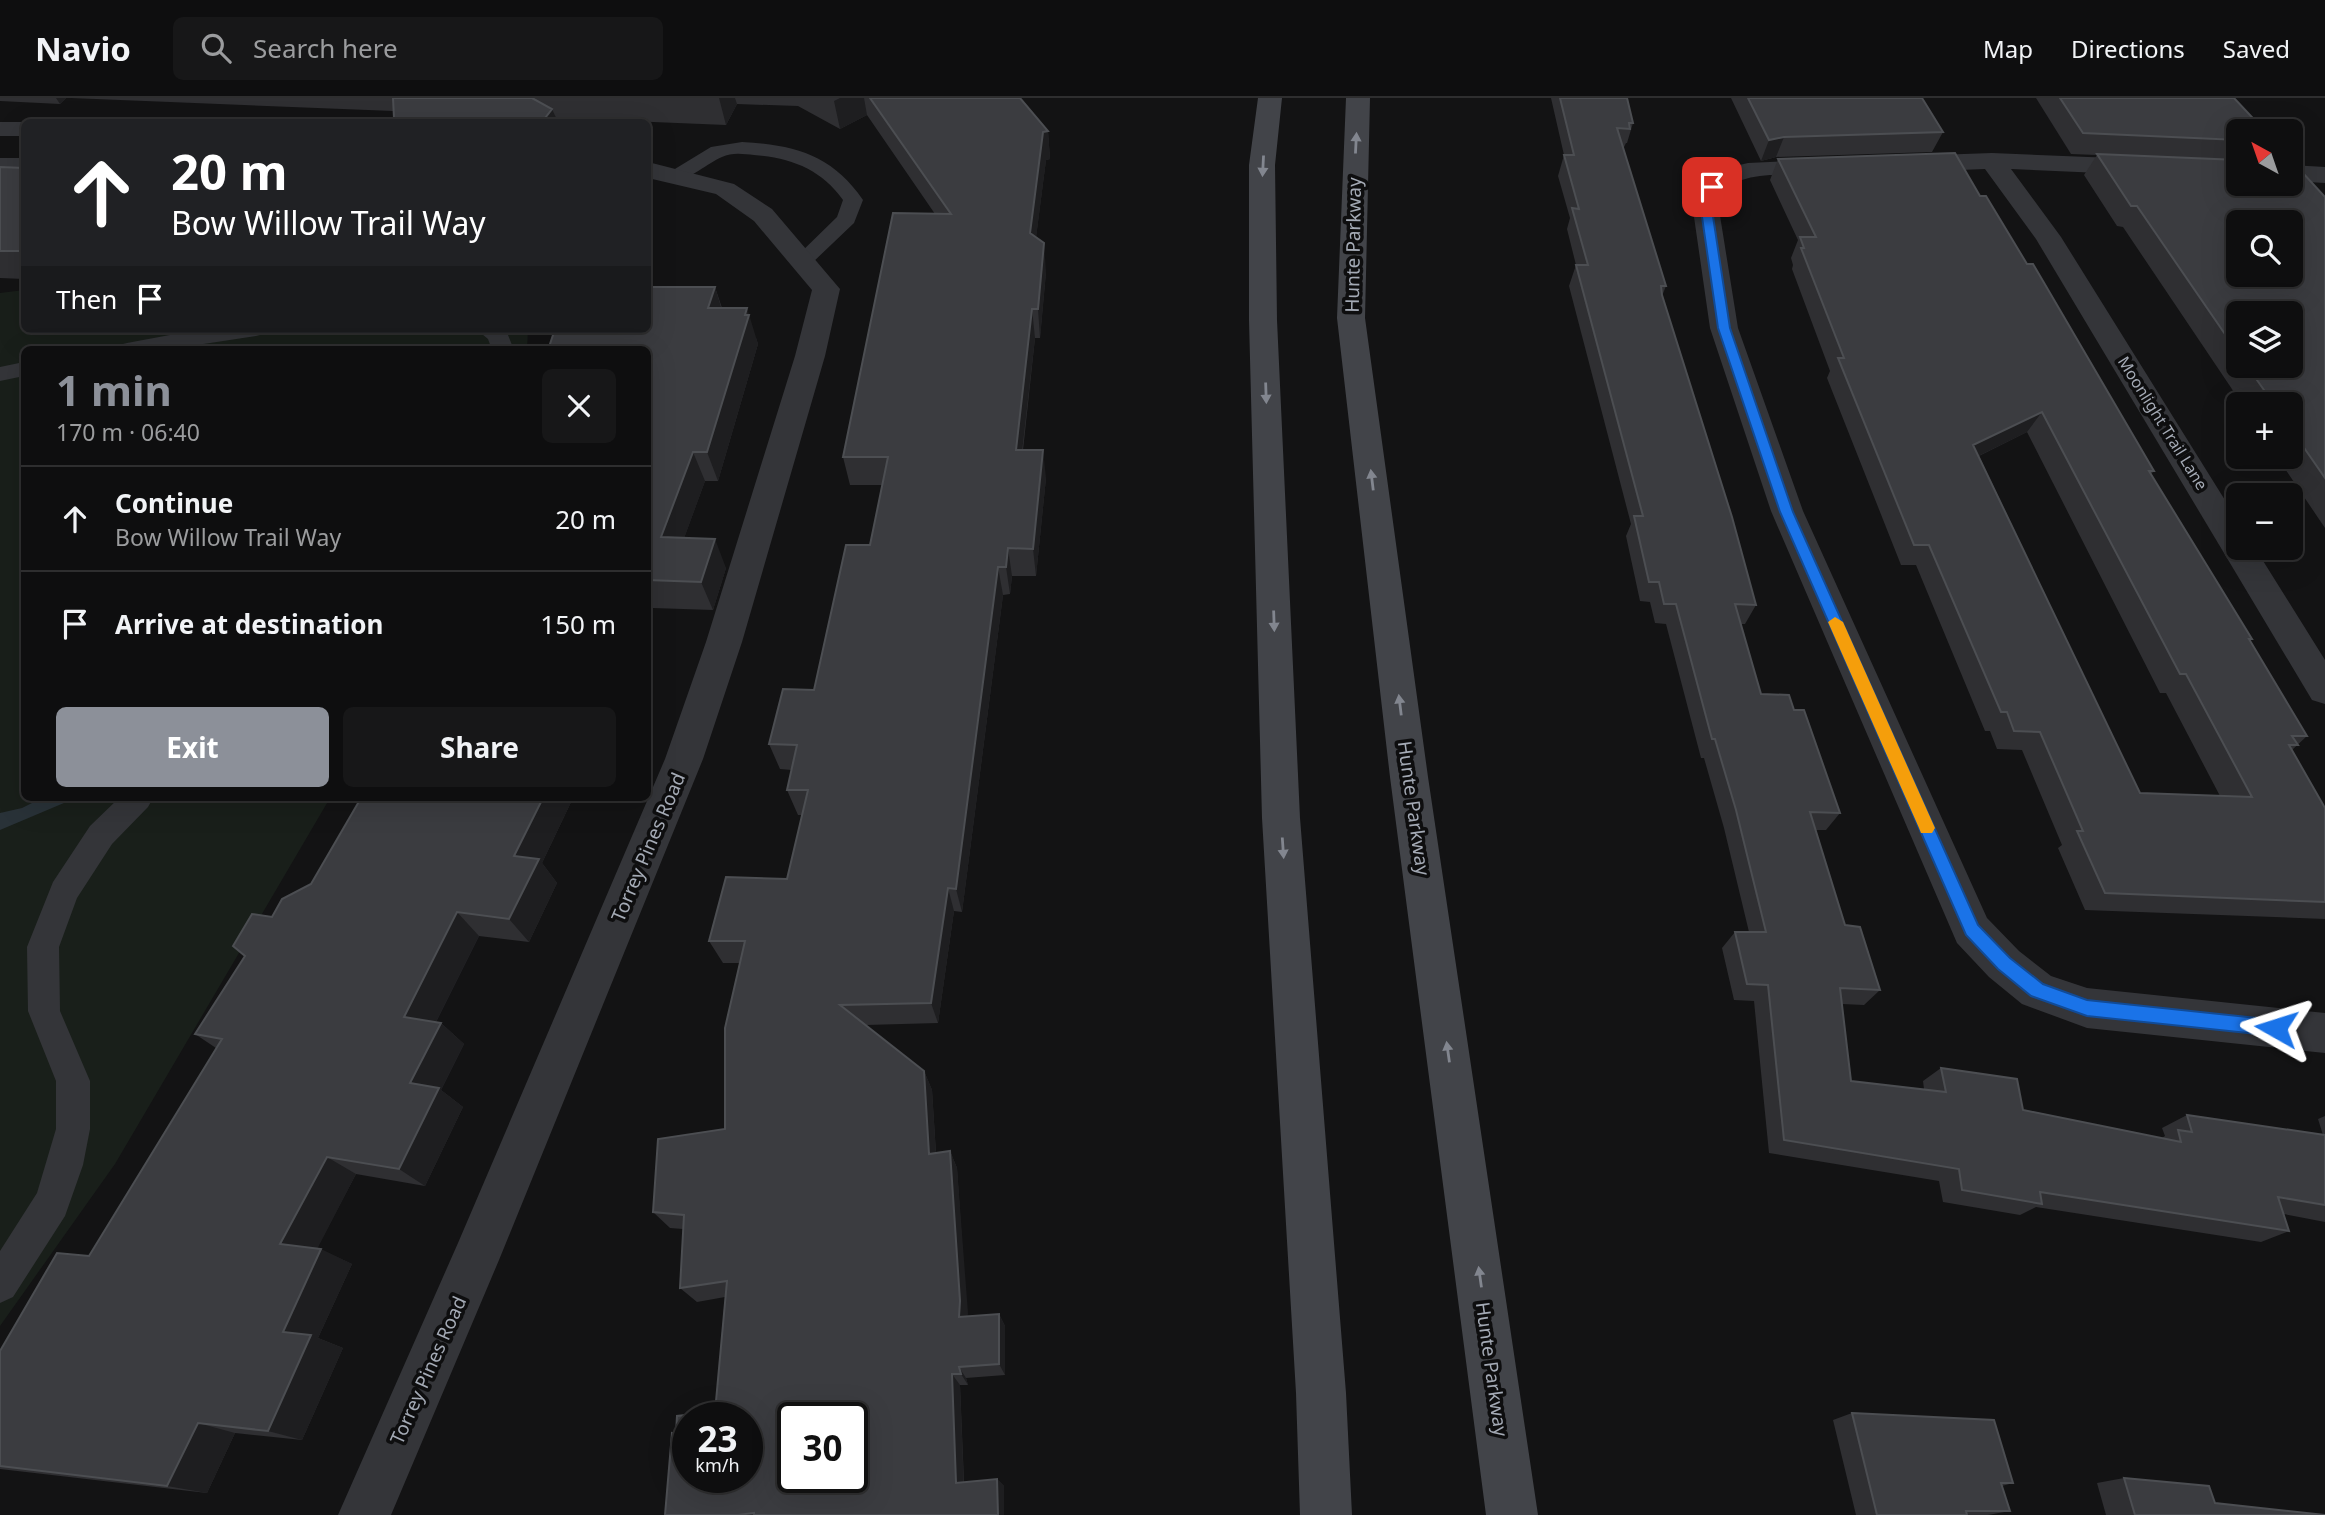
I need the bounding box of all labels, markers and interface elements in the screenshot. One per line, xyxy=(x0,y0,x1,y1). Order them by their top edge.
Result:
search box xyxy=(173,17,663,80)
text: Navio xyxy=(35,26,131,71)
icon: search xyxy=(197,29,235,67)
text: Search here xyxy=(253,30,398,66)
text: Map xyxy=(1983,32,2033,65)
text: Directions xyxy=(2071,32,2185,65)
text: Saved xyxy=(2223,32,2290,65)
north arrow xyxy=(2226,119,2303,196)
map controls xyxy=(2226,119,2303,560)
one-way arrow xyxy=(1350,132,1361,154)
text: 20 m xyxy=(171,138,288,204)
icon: ahead xyxy=(56,147,147,238)
one-way arrow xyxy=(1257,155,1268,177)
pin xyxy=(1682,157,1742,217)
icon: arrive xyxy=(1693,168,1731,206)
street label: Hunte Parkway xyxy=(1339,177,1367,313)
text: Bow Willow Trail Way xyxy=(171,201,486,244)
button: search xyxy=(2226,210,2303,287)
icon: arrive xyxy=(131,280,169,318)
text: Then xyxy=(56,281,117,317)
button: layers xyxy=(2226,301,2303,378)
street label: Moonlight Trail Lane xyxy=(2113,352,2213,494)
text: 1 min xyxy=(56,361,172,418)
button: close xyxy=(542,369,616,443)
one-way arrow xyxy=(1260,383,1271,405)
button: + xyxy=(2226,392,2303,469)
text: 170 m · 06:40 xyxy=(56,416,200,448)
one-way arrow xyxy=(1366,469,1377,491)
button: − xyxy=(2226,483,2303,560)
text: Continue xyxy=(115,485,233,521)
icon: ahead xyxy=(56,500,94,538)
text: 20 m xyxy=(555,501,616,537)
text: Bow Willow Trail Way xyxy=(115,521,341,553)
icon: arrive xyxy=(56,605,94,643)
text: Arrive at destination xyxy=(115,606,384,642)
text: 150 m xyxy=(540,606,616,642)
one-way arrow xyxy=(1269,610,1280,632)
one-way arrow xyxy=(1395,694,1406,716)
button: Exit xyxy=(56,707,329,787)
button: Share xyxy=(343,707,616,787)
street label: Hunte Parkway xyxy=(1392,739,1436,877)
street label: Torrey Pines Road xyxy=(605,768,691,926)
one-way arrow xyxy=(1278,837,1289,859)
position arrow xyxy=(2239,991,2313,1065)
one-way arrow xyxy=(1442,1041,1453,1063)
one-way arrow xyxy=(1474,1266,1485,1288)
street label: Torrey Pines Road xyxy=(384,1292,472,1448)
street label: Hunte Parkway xyxy=(1470,1300,1514,1438)
speed limit sign: 30 xyxy=(777,1402,868,1493)
text: 23 xyxy=(697,1415,738,1462)
text: km/h xyxy=(695,1453,740,1477)

